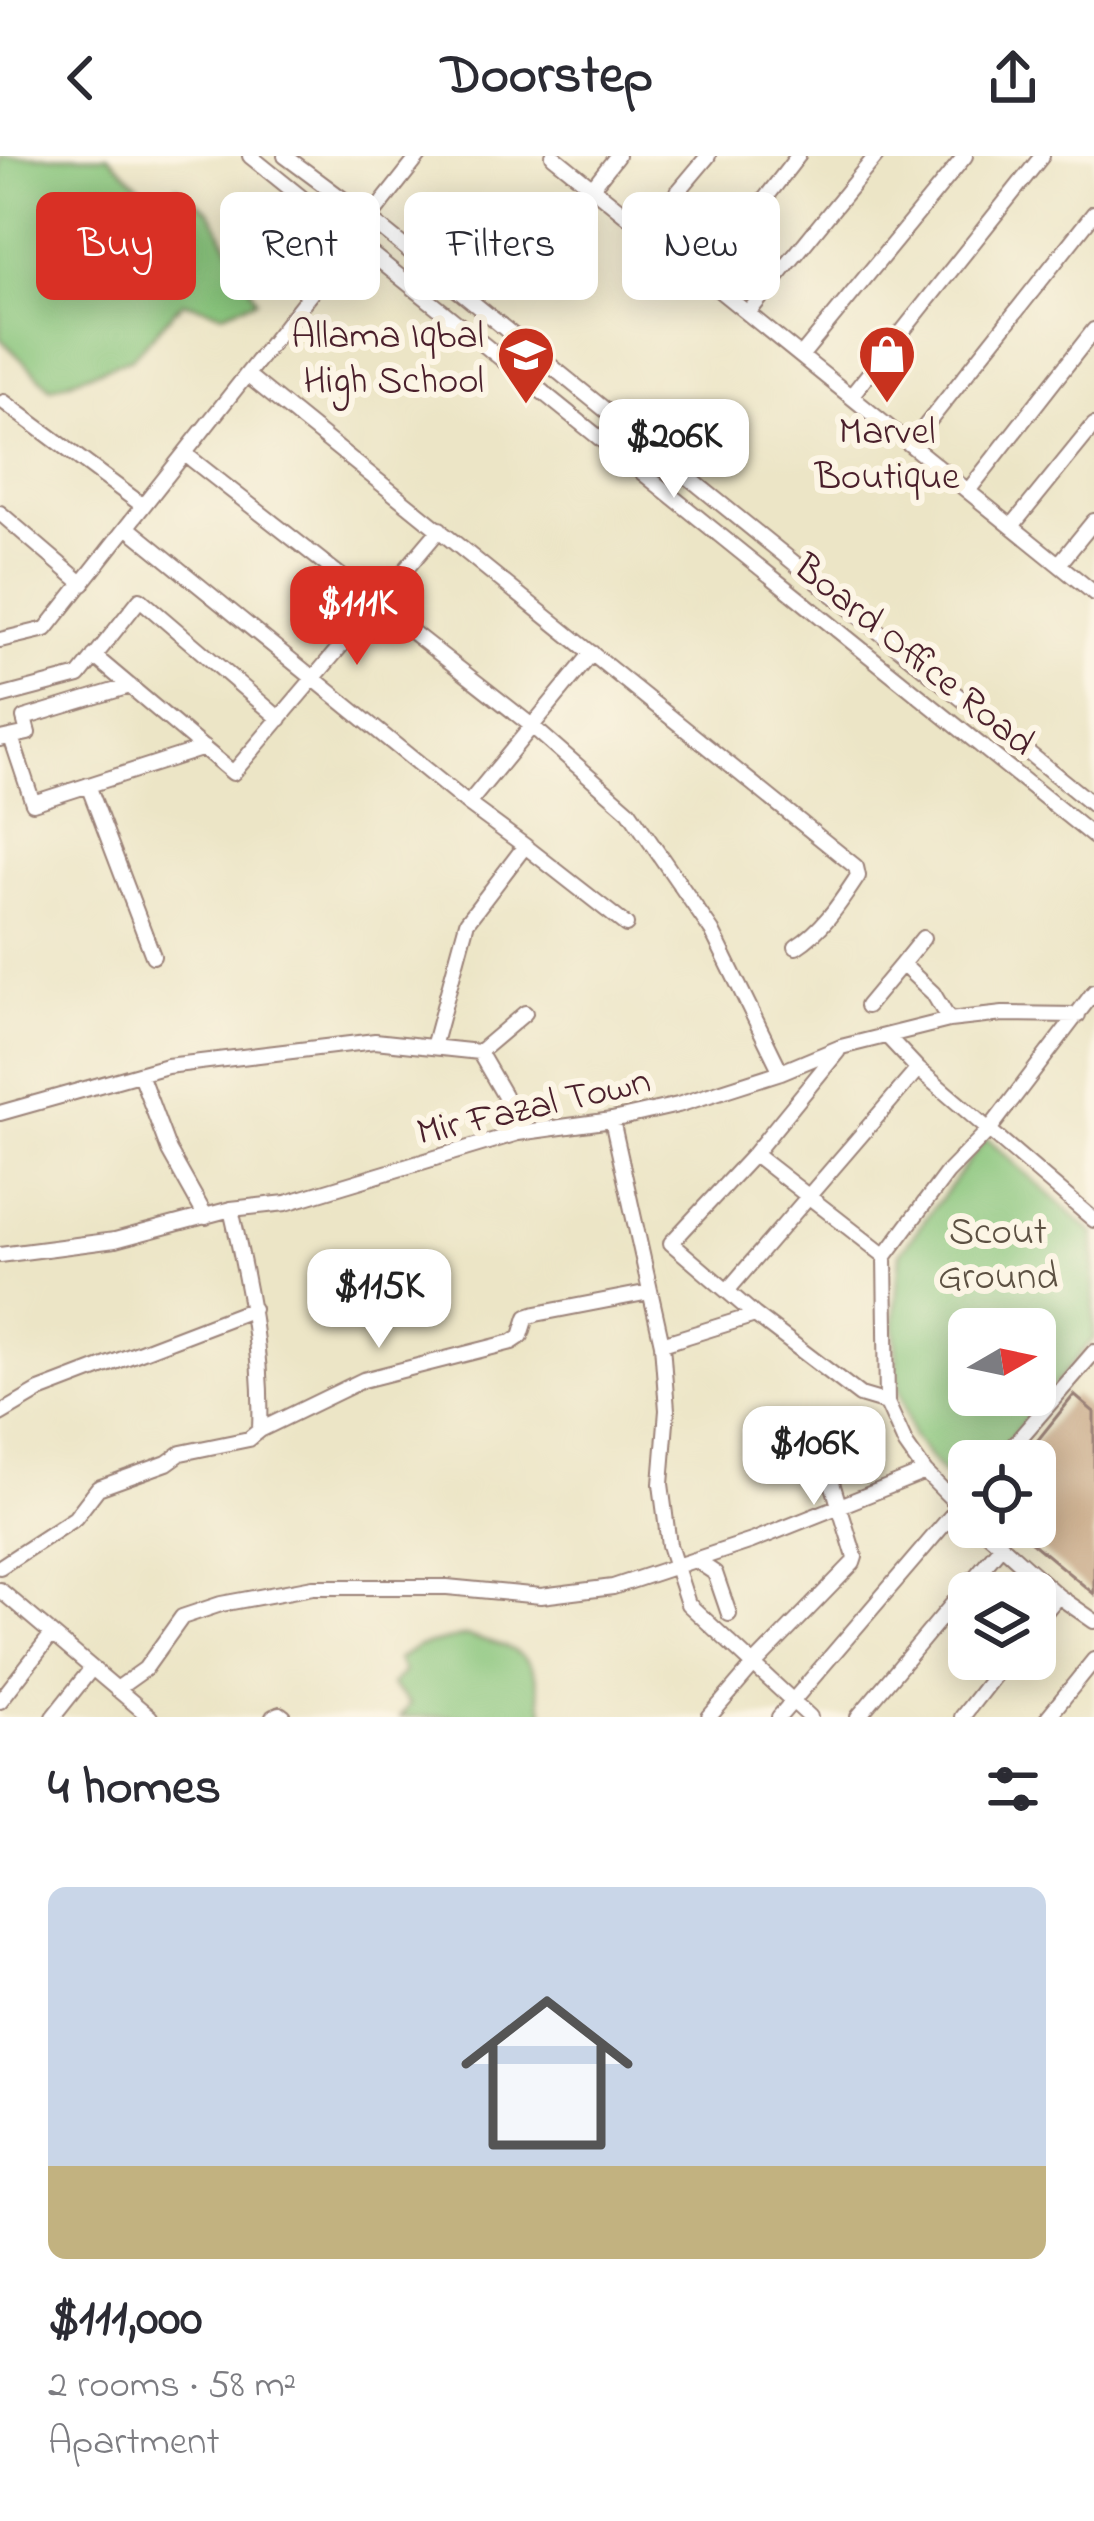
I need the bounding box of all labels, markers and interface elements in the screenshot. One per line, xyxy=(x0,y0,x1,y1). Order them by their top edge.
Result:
text: Doorstep xyxy=(441,39,653,117)
icon: back xyxy=(48,45,114,111)
icon: share xyxy=(980,45,1046,111)
chip: Buy xyxy=(36,192,196,300)
chip: Rent xyxy=(220,192,380,300)
chip: Filters xyxy=(404,192,598,300)
chip: New xyxy=(622,192,780,300)
place label: Allama Iqbal High School xyxy=(291,309,484,411)
shop icon: Marvel Boutique xyxy=(856,323,918,405)
school or university icon: Allama Iqbal High School xyxy=(495,324,557,406)
pin: $206K xyxy=(590,399,758,501)
place label: Marvel Boutique xyxy=(814,405,960,507)
text: $206K xyxy=(626,409,722,466)
street label: Board Office Road xyxy=(779,540,1046,772)
pin: $111K xyxy=(273,566,441,668)
text: $111K xyxy=(317,576,397,633)
street label: Mir Fazal Town xyxy=(411,1054,657,1163)
park label: Scout Ground xyxy=(938,1205,1058,1307)
pin: $115K xyxy=(295,1249,463,1351)
text: $115K xyxy=(334,1259,424,1316)
north arrow xyxy=(948,1308,1056,1416)
map controls xyxy=(948,1308,1056,1680)
pin: $106K xyxy=(730,1406,898,1508)
text: $106K xyxy=(770,1416,858,1473)
button: locate xyxy=(948,1440,1056,1548)
button: layers xyxy=(948,1572,1056,1680)
text: 4 homes xyxy=(48,1752,221,1827)
icon: filters xyxy=(980,1756,1046,1822)
icon: home xyxy=(439,1965,655,2181)
text: $111,000 xyxy=(48,2283,202,2358)
text: 2 rooms · 58 m² xyxy=(48,2358,296,2415)
text: Apartment xyxy=(48,2415,220,2472)

